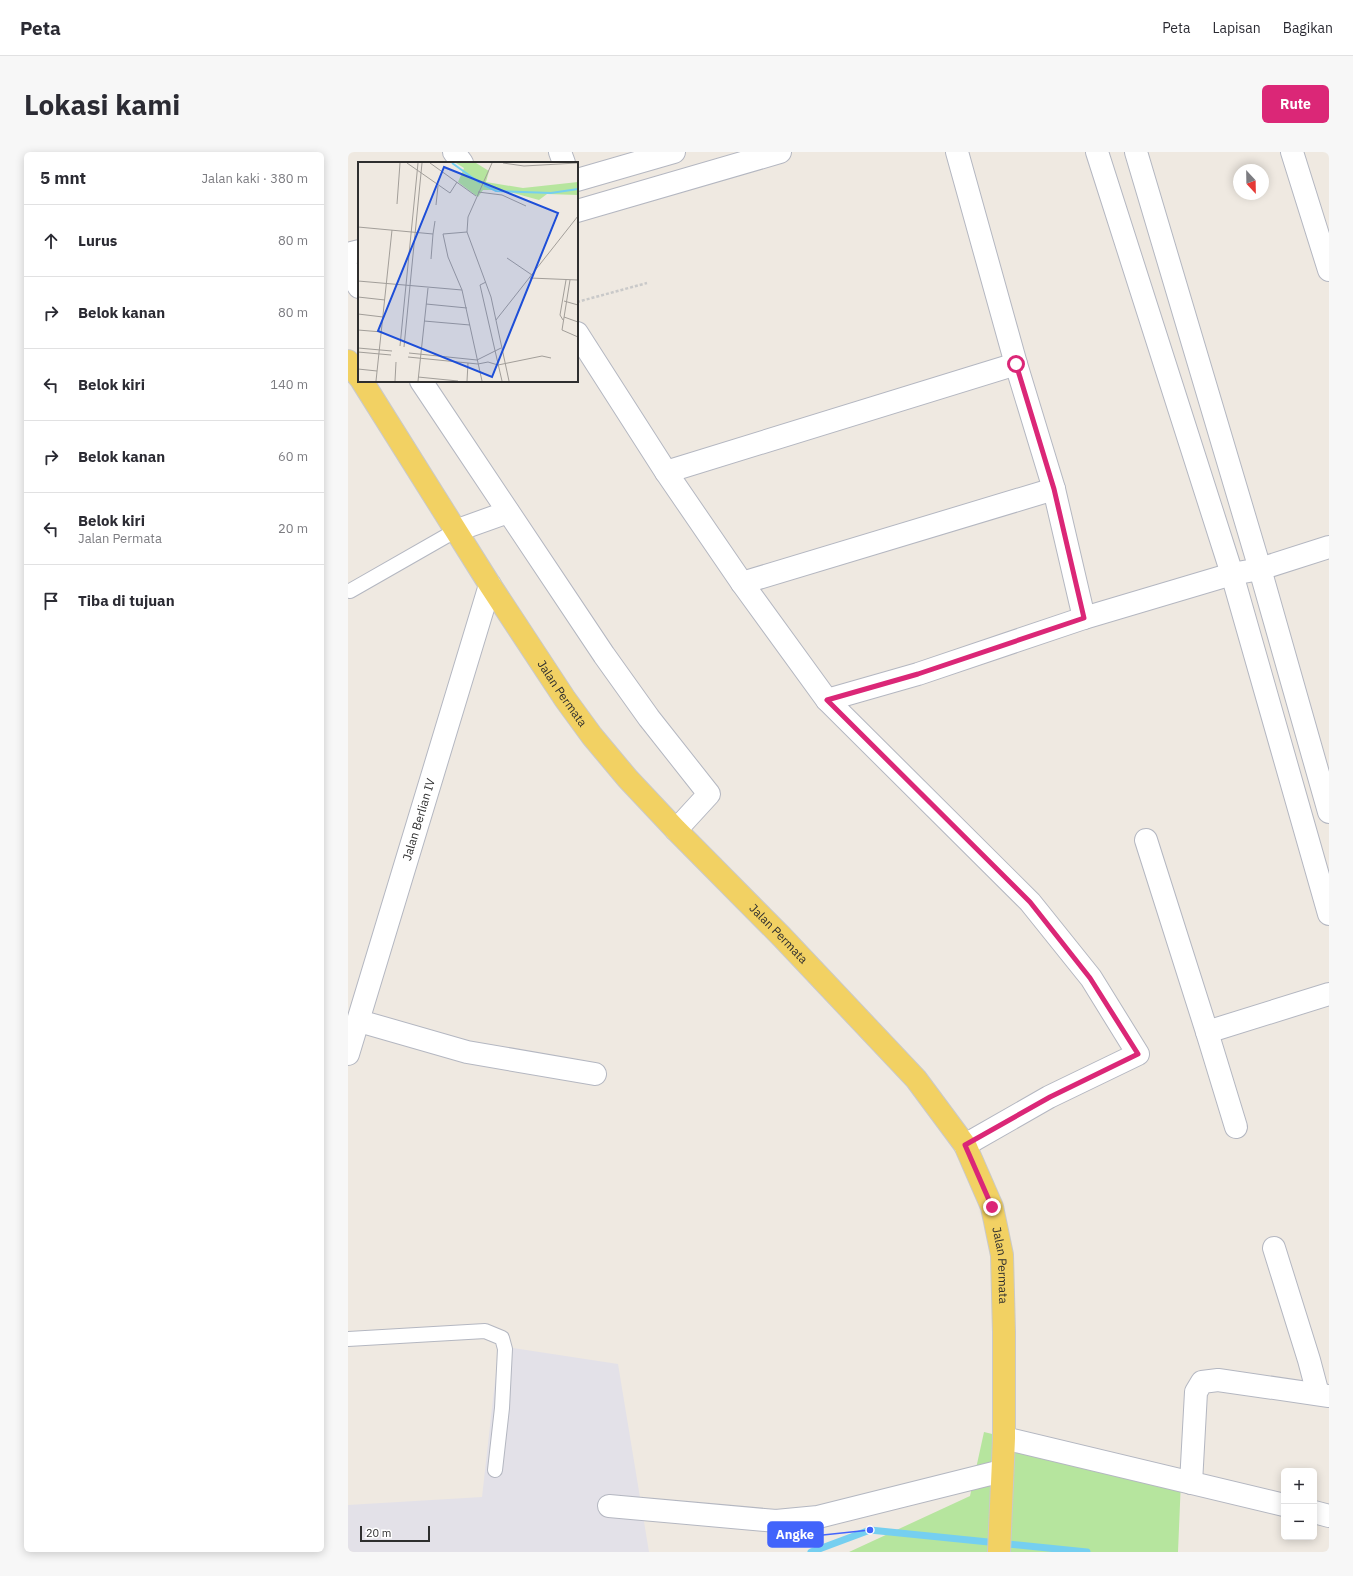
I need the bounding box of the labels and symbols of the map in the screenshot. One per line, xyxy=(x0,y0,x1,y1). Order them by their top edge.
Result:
inset map xyxy=(358,162,578,382)
north arrow xyxy=(1233,164,1269,200)
route start xyxy=(1007,355,1025,373)
street label: Jalan Permata xyxy=(534,657,591,730)
street label: Jalan Berlian IV xyxy=(399,776,438,862)
street label: Jalan Permata xyxy=(746,900,811,967)
route end xyxy=(983,1198,1001,1216)
street label: Jalan Permata xyxy=(989,1225,1011,1305)
callout: Angke xyxy=(768,1522,823,1547)
scale bar xyxy=(360,1524,430,1543)
text: Angke xyxy=(776,1526,814,1543)

